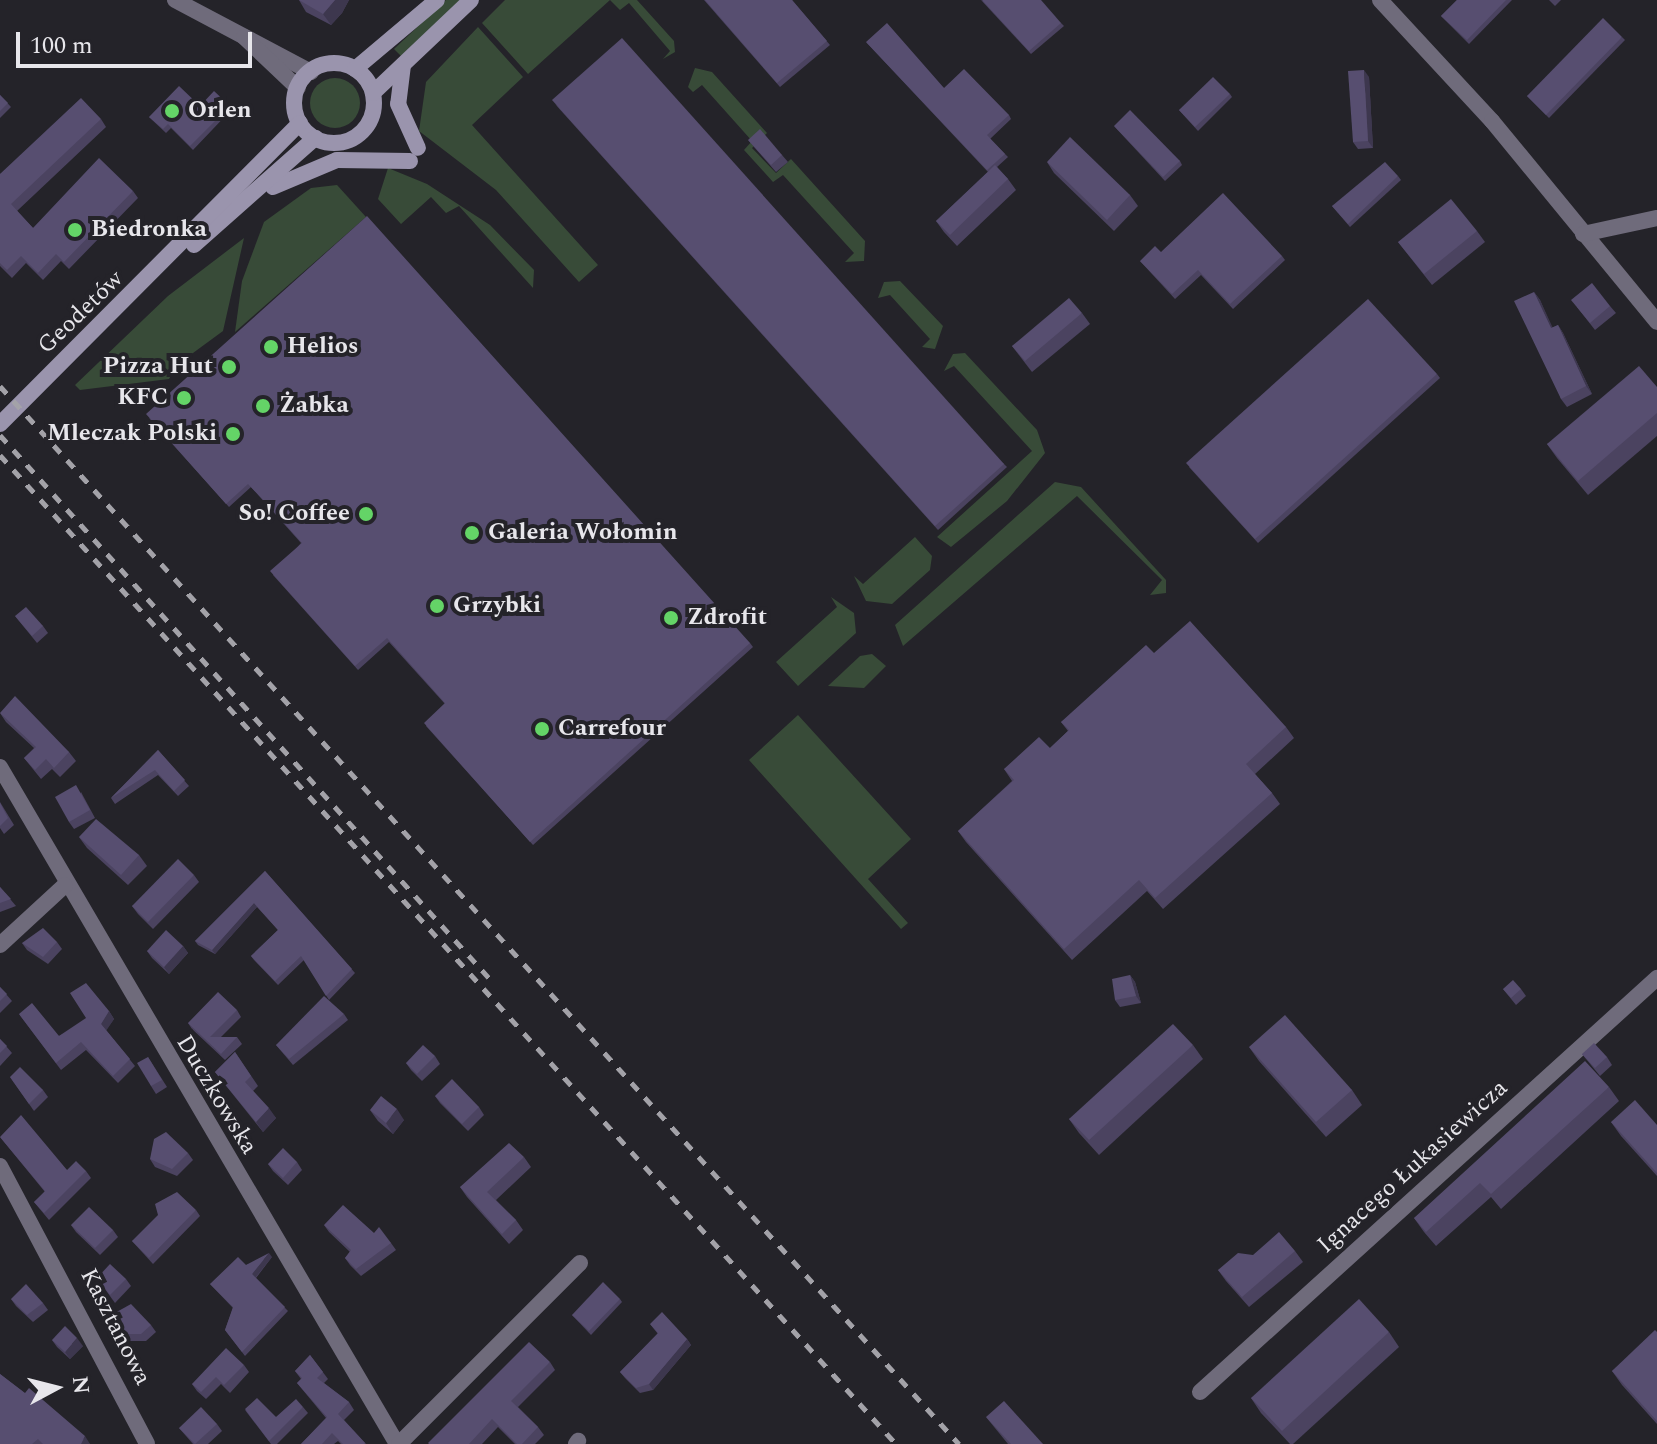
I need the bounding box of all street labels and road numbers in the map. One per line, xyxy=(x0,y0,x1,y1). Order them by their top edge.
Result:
street label: Geodetów xyxy=(32,265,130,361)
street label: Duczkowska xyxy=(169,1030,263,1160)
street label: Ignacego Łukasiewicza xyxy=(1312,1074,1514,1260)
street label: Kasztanowa xyxy=(73,1264,157,1390)

